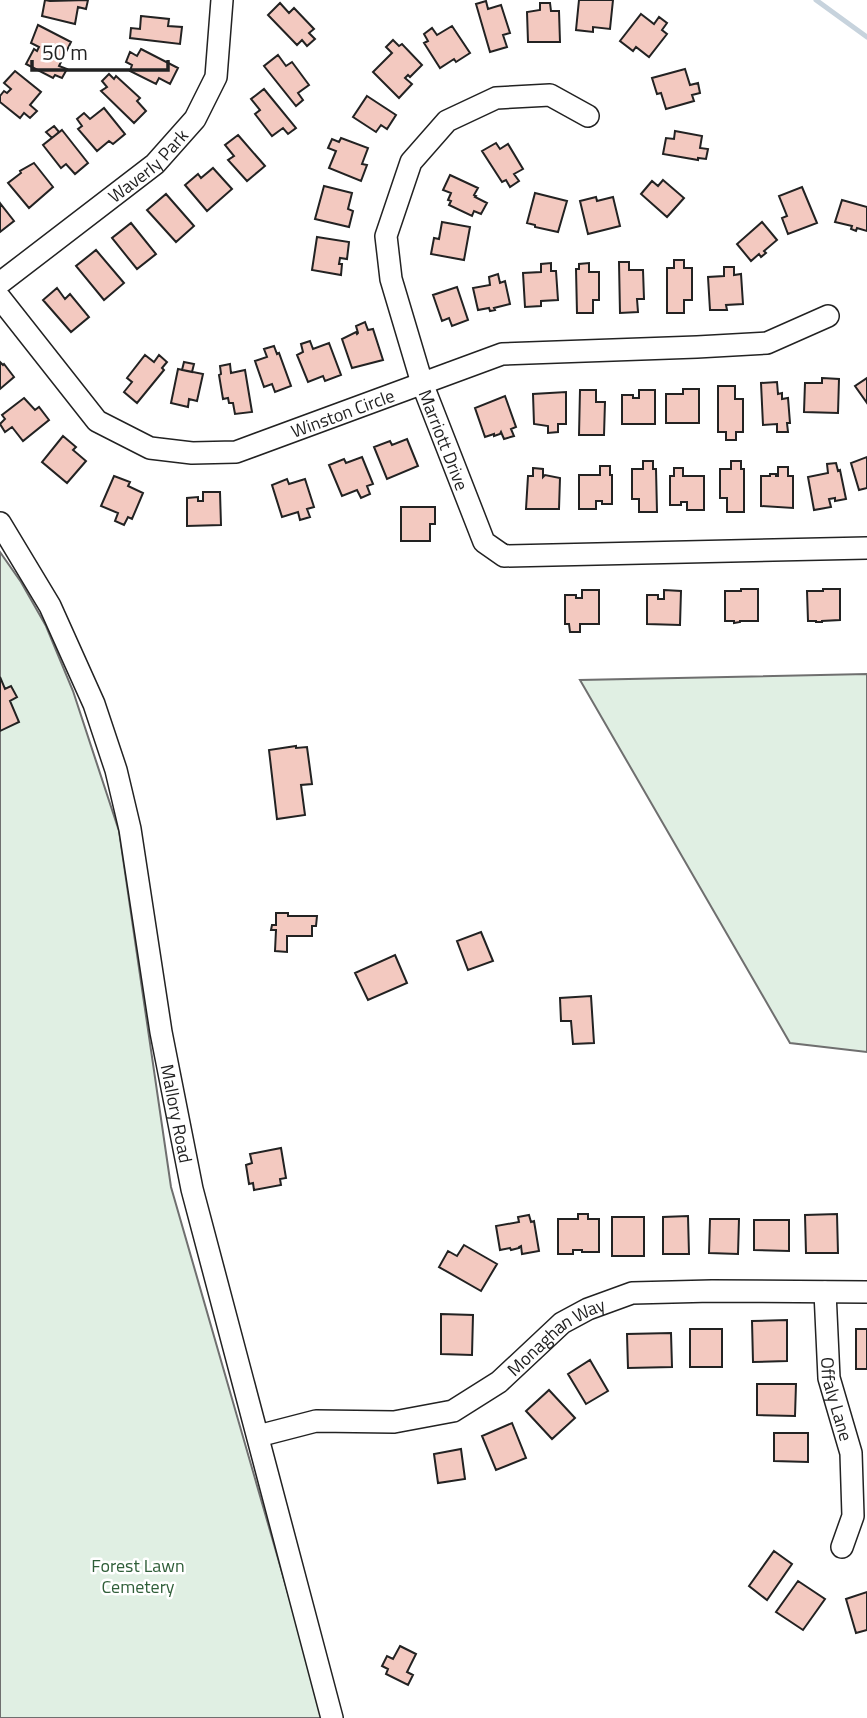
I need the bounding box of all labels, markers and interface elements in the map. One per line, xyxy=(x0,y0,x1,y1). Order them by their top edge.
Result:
scale bar xyxy=(32,28,168,72)
text: 50 m xyxy=(42,36,88,68)
street label: Waverly Park xyxy=(102,122,194,209)
street label: Winston Circle xyxy=(287,381,398,444)
street label: Marriott Drive xyxy=(412,385,476,494)
street label: Mallory Road xyxy=(154,1062,200,1165)
street label: Monaghan Way xyxy=(500,1290,609,1382)
street label: Offaly Lane xyxy=(815,1356,860,1444)
park label: Forest Lawn Cemetery xyxy=(91,1552,185,1600)

